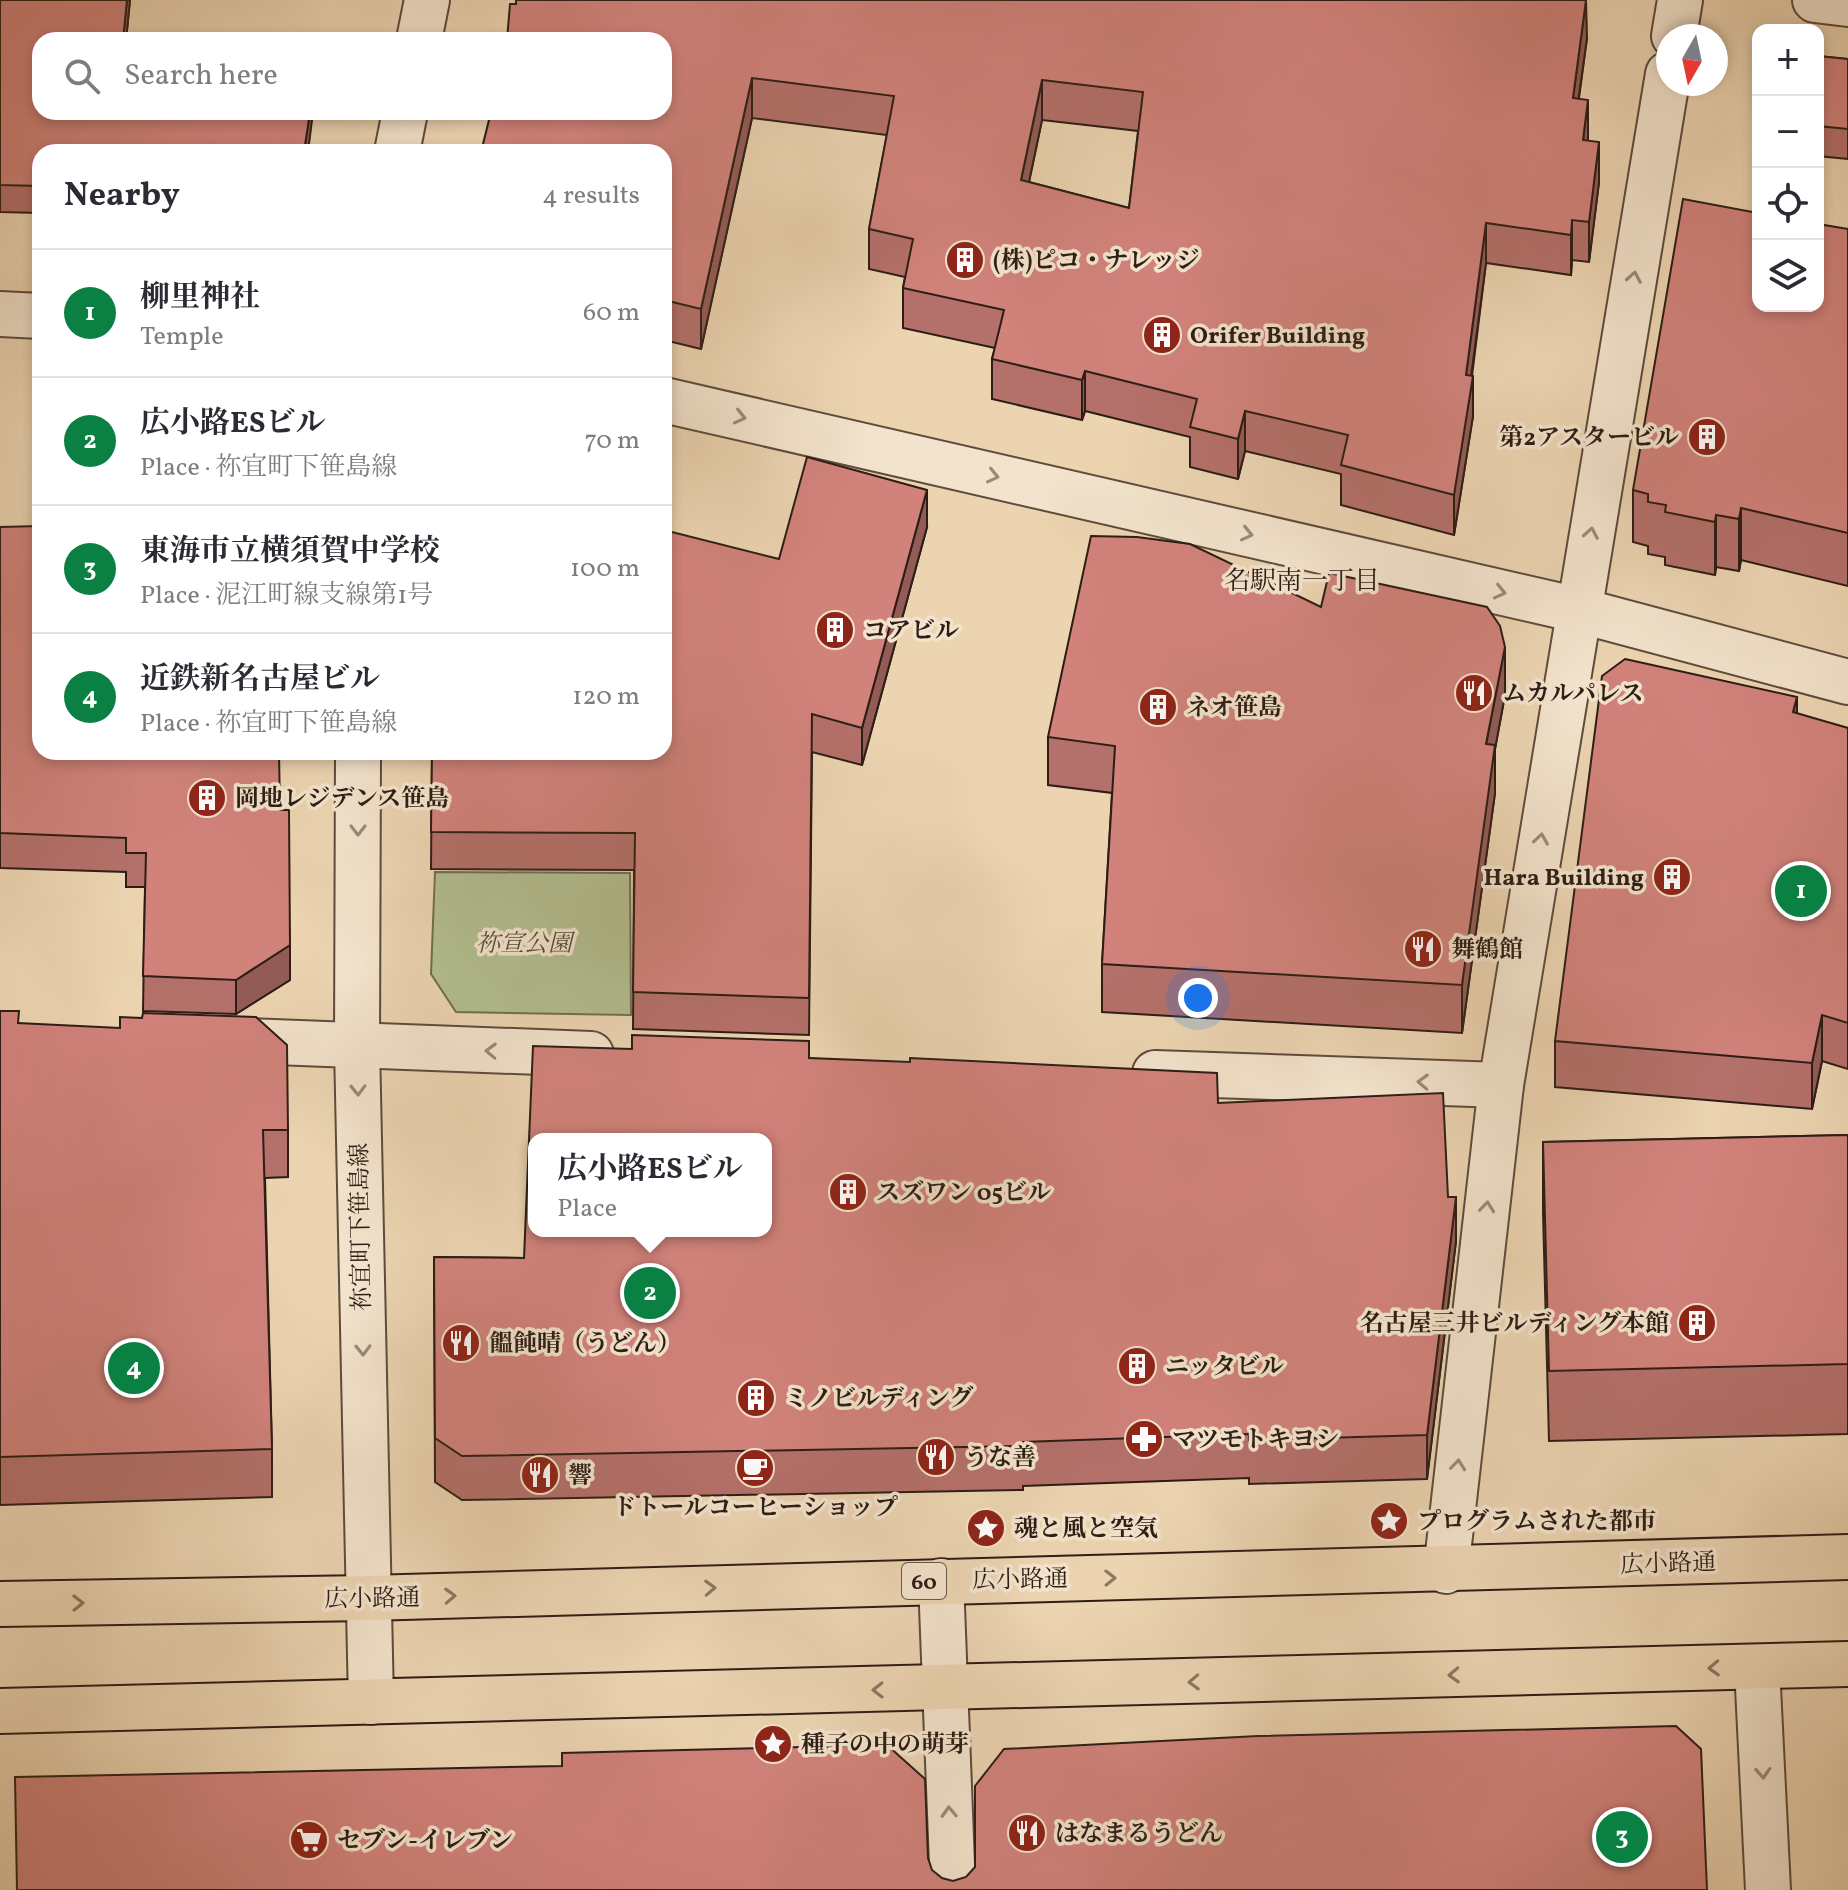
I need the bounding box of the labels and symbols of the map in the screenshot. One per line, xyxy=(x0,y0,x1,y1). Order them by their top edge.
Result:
north arrow xyxy=(1656,24,1728,96)
building icon: (株)ピコ・ナレッジ xyxy=(944,239,986,281)
place label: (株)ピコ・ナレッジ xyxy=(993,245,1200,279)
one-way arrow xyxy=(1625,270,1642,284)
building icon: Orifer Building xyxy=(1141,314,1183,356)
place label: Orifer Building xyxy=(1190,320,1365,354)
one-way arrow xyxy=(733,408,746,425)
building icon: 第2アスタービル xyxy=(1686,416,1728,458)
place label: 第2アスタービル xyxy=(1499,422,1679,456)
one-way arrow xyxy=(986,467,1000,484)
one-way arrow xyxy=(1239,525,1253,542)
one-way arrow xyxy=(1582,526,1599,540)
district label: 名駅南一丁目 xyxy=(1224,564,1380,600)
one-way arrow xyxy=(1493,583,1506,600)
building icon: コアビル xyxy=(814,609,856,651)
place label: コアビル xyxy=(863,615,959,649)
restaurant icon: ムカルパレス xyxy=(1453,672,1495,714)
place label: ムカルパレス xyxy=(1502,678,1644,712)
building icon: ネオ笹島 xyxy=(1137,686,1179,728)
place label: ネオ笹島 xyxy=(1186,692,1282,726)
building icon: 岡地レジデンス笹島 xyxy=(186,777,228,819)
place label: 岡地レジデンス笹島 xyxy=(235,783,449,817)
one-way arrow xyxy=(349,824,367,837)
one-way arrow xyxy=(1532,832,1549,846)
building icon: Hara Building xyxy=(1651,856,1693,898)
pin: 1 xyxy=(1775,861,1827,921)
place label: Hara Building xyxy=(1483,862,1644,896)
park label: 祢宣公園 xyxy=(476,928,576,962)
restaurant icon: 舞鶴館 xyxy=(1402,928,1444,970)
place label: 舞鶴館 xyxy=(1451,934,1523,968)
your location xyxy=(1178,978,1218,1018)
one-way arrow xyxy=(484,1042,497,1059)
one-way arrow xyxy=(1416,1074,1429,1091)
one-way arrow xyxy=(349,1084,367,1097)
street label: 祢宜町下笹島線 xyxy=(344,1143,380,1311)
building icon: スズワン 05ビル xyxy=(827,1171,869,1213)
place label: スズワン 05ビル xyxy=(876,1177,1051,1211)
one-way arrow xyxy=(1479,1200,1496,1213)
pin: 2 xyxy=(624,1263,676,1323)
building icon: 名古屋三井ビルディング本館 xyxy=(1676,1302,1718,1344)
place label: 名古屋三井ビルディング本館 xyxy=(1359,1308,1669,1342)
restaurant icon: 饂飩晴（うどん） xyxy=(440,1322,482,1364)
place label: 饂飩晴（うどん） xyxy=(489,1328,681,1362)
pin: 4 xyxy=(108,1338,160,1398)
one-way arrow xyxy=(354,1344,371,1357)
building icon: ニッタビル xyxy=(1116,1345,1158,1387)
place label: ニッタビル xyxy=(1165,1351,1284,1385)
building icon: ミノビルディング xyxy=(735,1377,777,1419)
place label: ミノビルディング xyxy=(784,1383,974,1417)
pharmacy icon: マツモトキヨシ xyxy=(1123,1418,1165,1460)
place label: マツモトキヨシ xyxy=(1172,1424,1339,1458)
restaurant icon: うな善 xyxy=(915,1436,957,1478)
place label: うな善 xyxy=(964,1442,1036,1476)
cafe icon: ドトールコーヒーショップ xyxy=(734,1447,776,1489)
restaurant icon: 響 xyxy=(519,1454,561,1496)
one-way arrow xyxy=(1450,1459,1467,1472)
place label: 響 xyxy=(568,1460,592,1494)
place label: ドトールコーヒーショップ xyxy=(612,1492,899,1526)
place icon: プログラムされた都市 xyxy=(1368,1500,1410,1542)
place label: プログラムされた都市 xyxy=(1417,1506,1657,1540)
place icon: 魂と風と空気 xyxy=(965,1507,1007,1549)
place label: 魂と風と空気 xyxy=(1014,1513,1158,1547)
street label: 広小路通 xyxy=(1620,1546,1717,1584)
road number: 60 xyxy=(902,1563,946,1599)
street label: 広小路通 xyxy=(972,1563,1068,1599)
one-way arrow xyxy=(1104,1569,1117,1586)
one-way arrow xyxy=(704,1579,717,1596)
street label: 広小路通 xyxy=(324,1582,420,1618)
one-way arrow xyxy=(444,1587,457,1604)
one-way arrow xyxy=(72,1594,85,1611)
one-way arrow xyxy=(1707,1659,1720,1677)
one-way arrow xyxy=(1447,1666,1460,1684)
one-way arrow xyxy=(1187,1674,1200,1691)
one-way arrow xyxy=(871,1681,884,1699)
place icon: 種子の中の萌芽 xyxy=(752,1723,794,1765)
place label: 種子の中の萌芽 xyxy=(801,1729,969,1763)
one-way arrow xyxy=(1754,1767,1771,1780)
one-way arrow xyxy=(941,1805,958,1818)
pin: 3 xyxy=(1596,1807,1648,1867)
restaurant icon: はなまるうどん xyxy=(1006,1812,1048,1854)
place label: はなまるうどん xyxy=(1055,1818,1223,1852)
supermarket icon: セブン-イレブン xyxy=(288,1819,330,1861)
place label: セブン-イレブン xyxy=(337,1825,513,1859)

